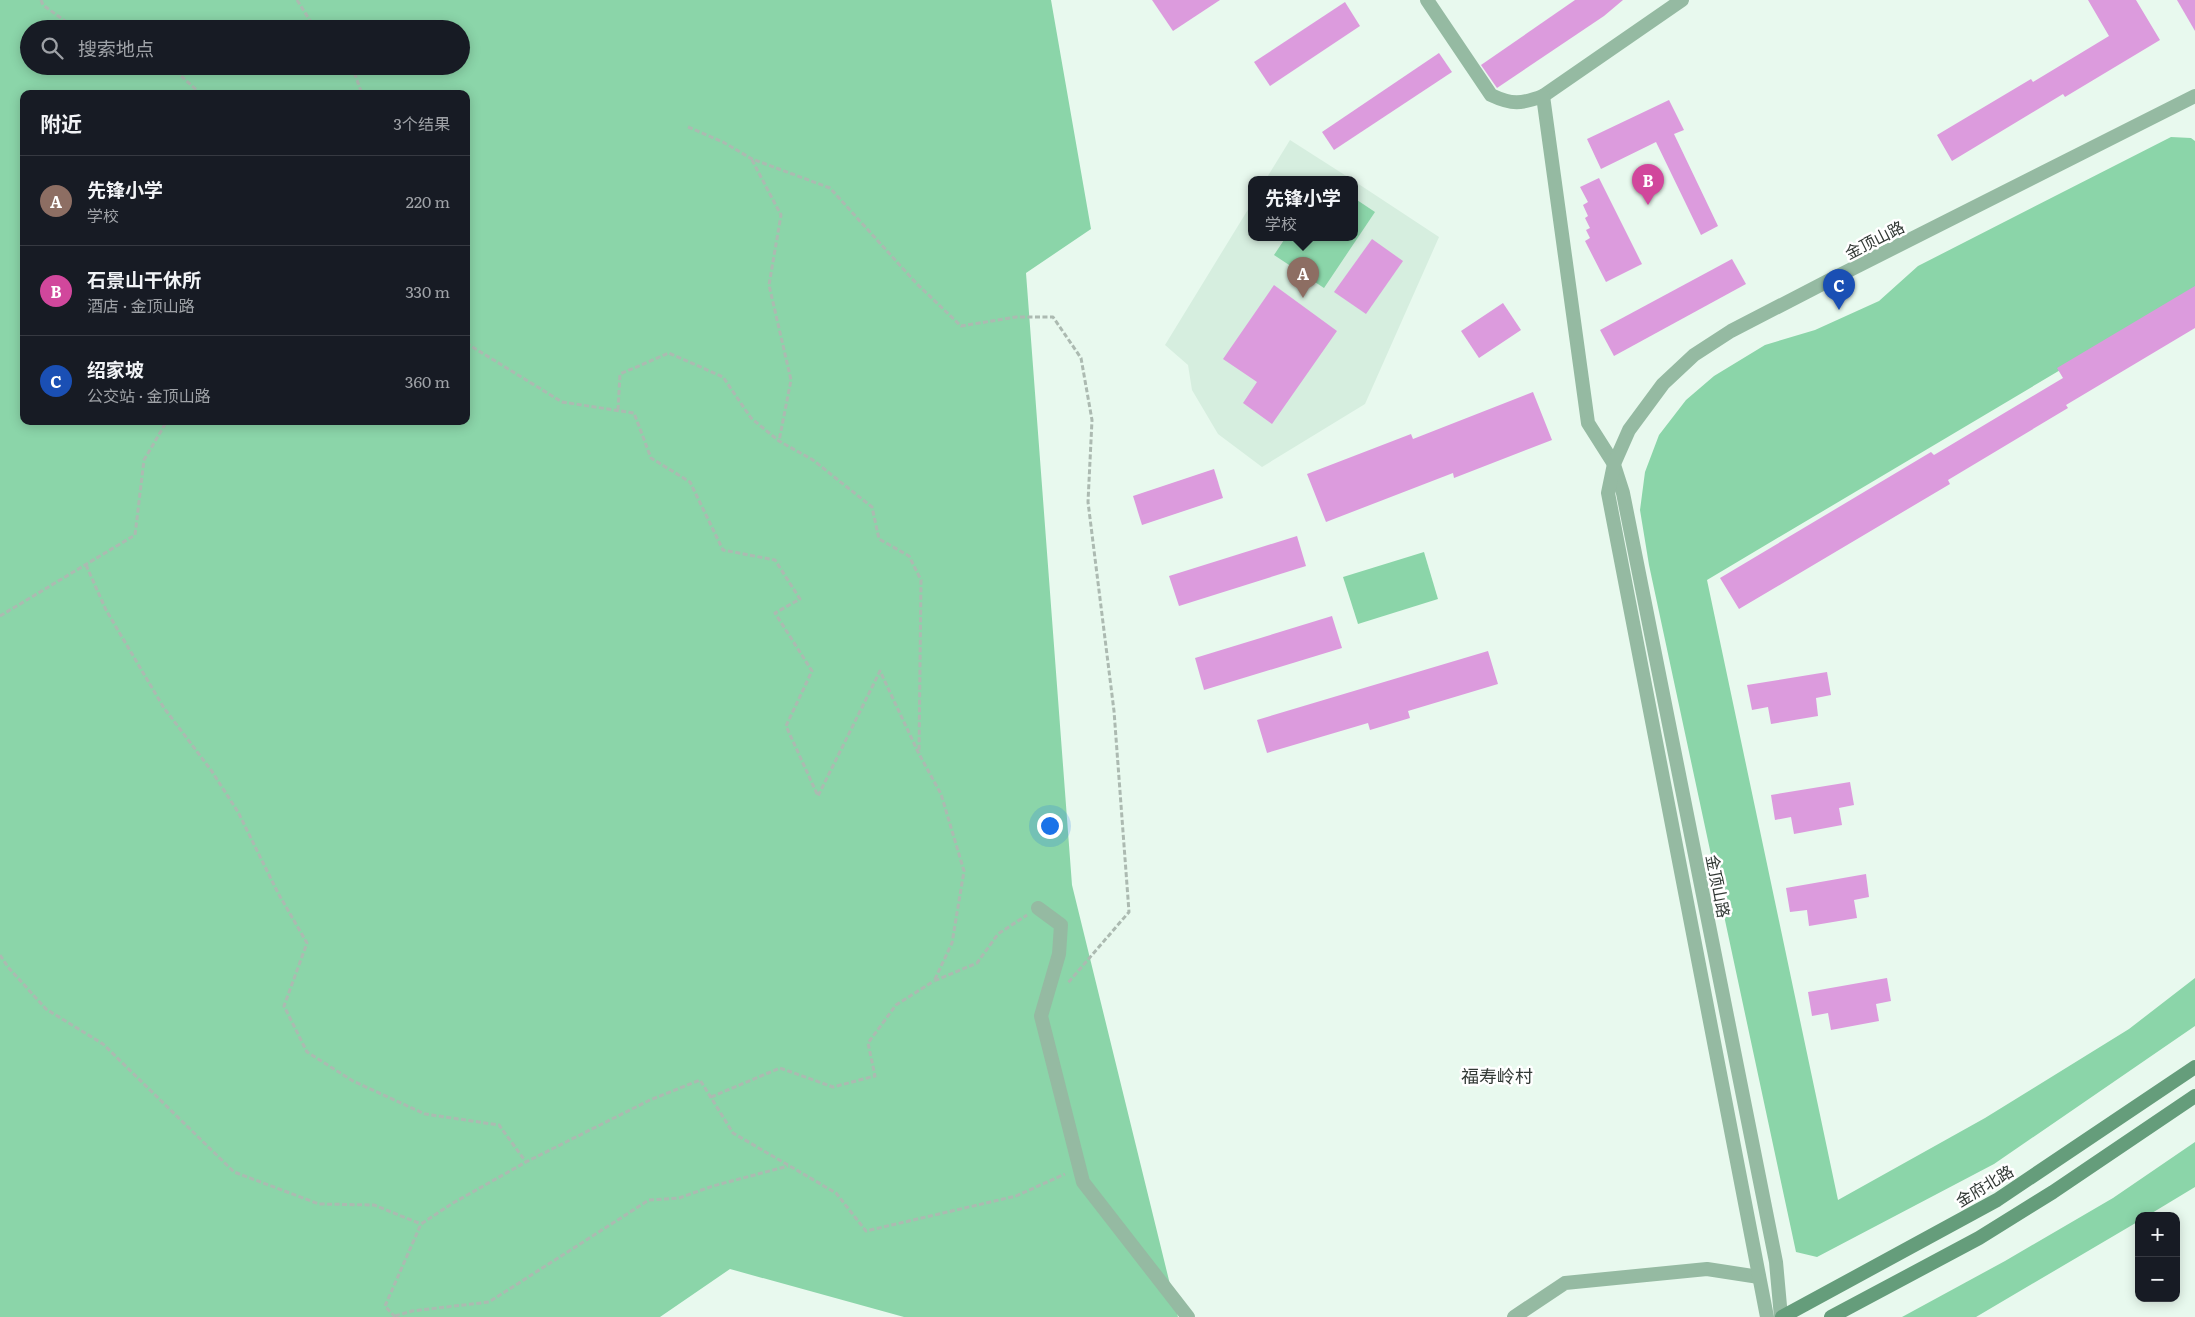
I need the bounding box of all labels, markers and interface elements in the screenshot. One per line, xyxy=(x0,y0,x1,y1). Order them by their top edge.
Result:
search box xyxy=(20,20,470,75)
icon: search xyxy=(38,34,66,62)
text: 搜索地点 xyxy=(78,34,154,62)
text: 附近 xyxy=(40,107,82,138)
text: 3个结果 xyxy=(393,111,450,135)
pin: B xyxy=(1632,164,1664,205)
text: 先锋小学 xyxy=(87,175,163,203)
popup xyxy=(1248,176,1358,241)
text: 先锋小学 xyxy=(1265,183,1341,211)
text: A xyxy=(50,189,62,213)
text: 220 m xyxy=(406,189,450,213)
text: 学校 xyxy=(87,203,119,227)
text: 学校 xyxy=(1265,211,1297,235)
street label: 金顶山路 xyxy=(1840,214,1908,264)
pin: A xyxy=(1287,257,1319,298)
text: 石景山干休所 xyxy=(87,265,201,293)
pin: C xyxy=(1823,269,1855,310)
text: B xyxy=(50,279,62,303)
text: 330 m xyxy=(405,279,450,303)
text: 酒店 · 金顶山路 xyxy=(87,293,195,317)
text: 绍家坡 xyxy=(87,355,144,383)
text: C xyxy=(50,369,62,393)
text: 360 m xyxy=(405,369,450,393)
text: 公交站 · 金顶山路 xyxy=(87,383,211,407)
your location xyxy=(1037,813,1063,839)
street label: 金顶山路 xyxy=(1701,852,1737,920)
district label: 福寿岭村 xyxy=(1461,1062,1533,1089)
street label: 金府北路 xyxy=(1950,1158,2018,1212)
map controls xyxy=(2135,1212,2180,1302)
button: + xyxy=(2135,1212,2180,1257)
button: − xyxy=(2135,1257,2180,1302)

